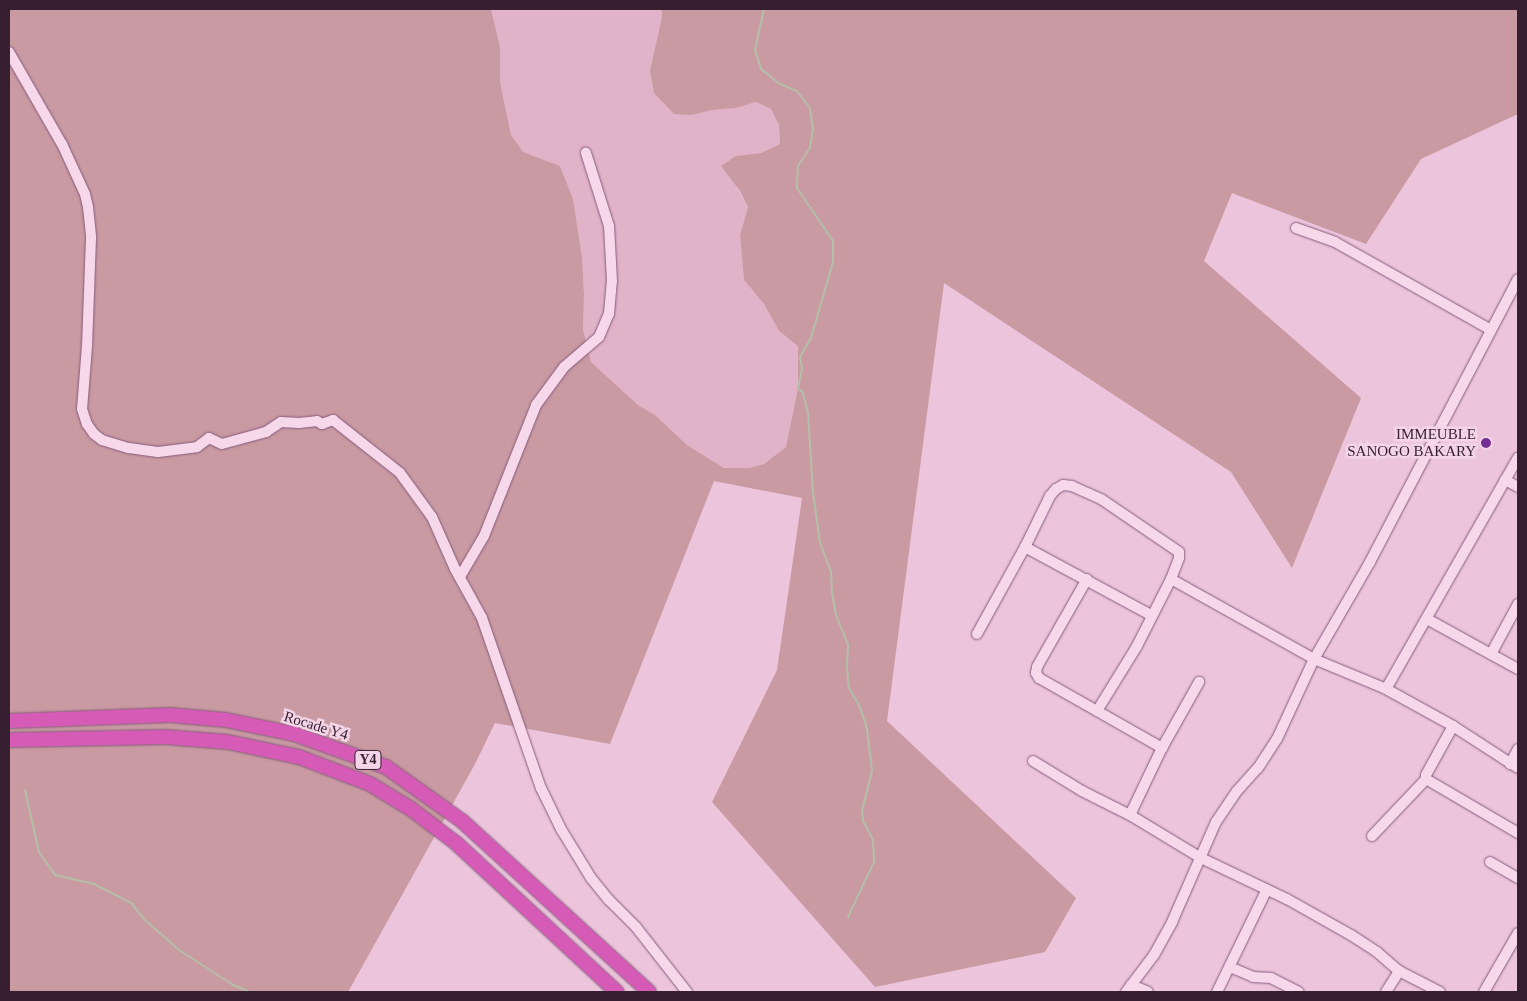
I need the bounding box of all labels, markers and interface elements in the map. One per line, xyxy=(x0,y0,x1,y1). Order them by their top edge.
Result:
place label: IMMEUBLE SANOGO BAKARY xyxy=(1347,425,1476,460)
marker: IMMEUBLE SANOGO BAKARY xyxy=(1480,437,1492,449)
street label: Rocade Y4 xyxy=(281,708,351,744)
road number: Y4 xyxy=(354,748,382,772)

